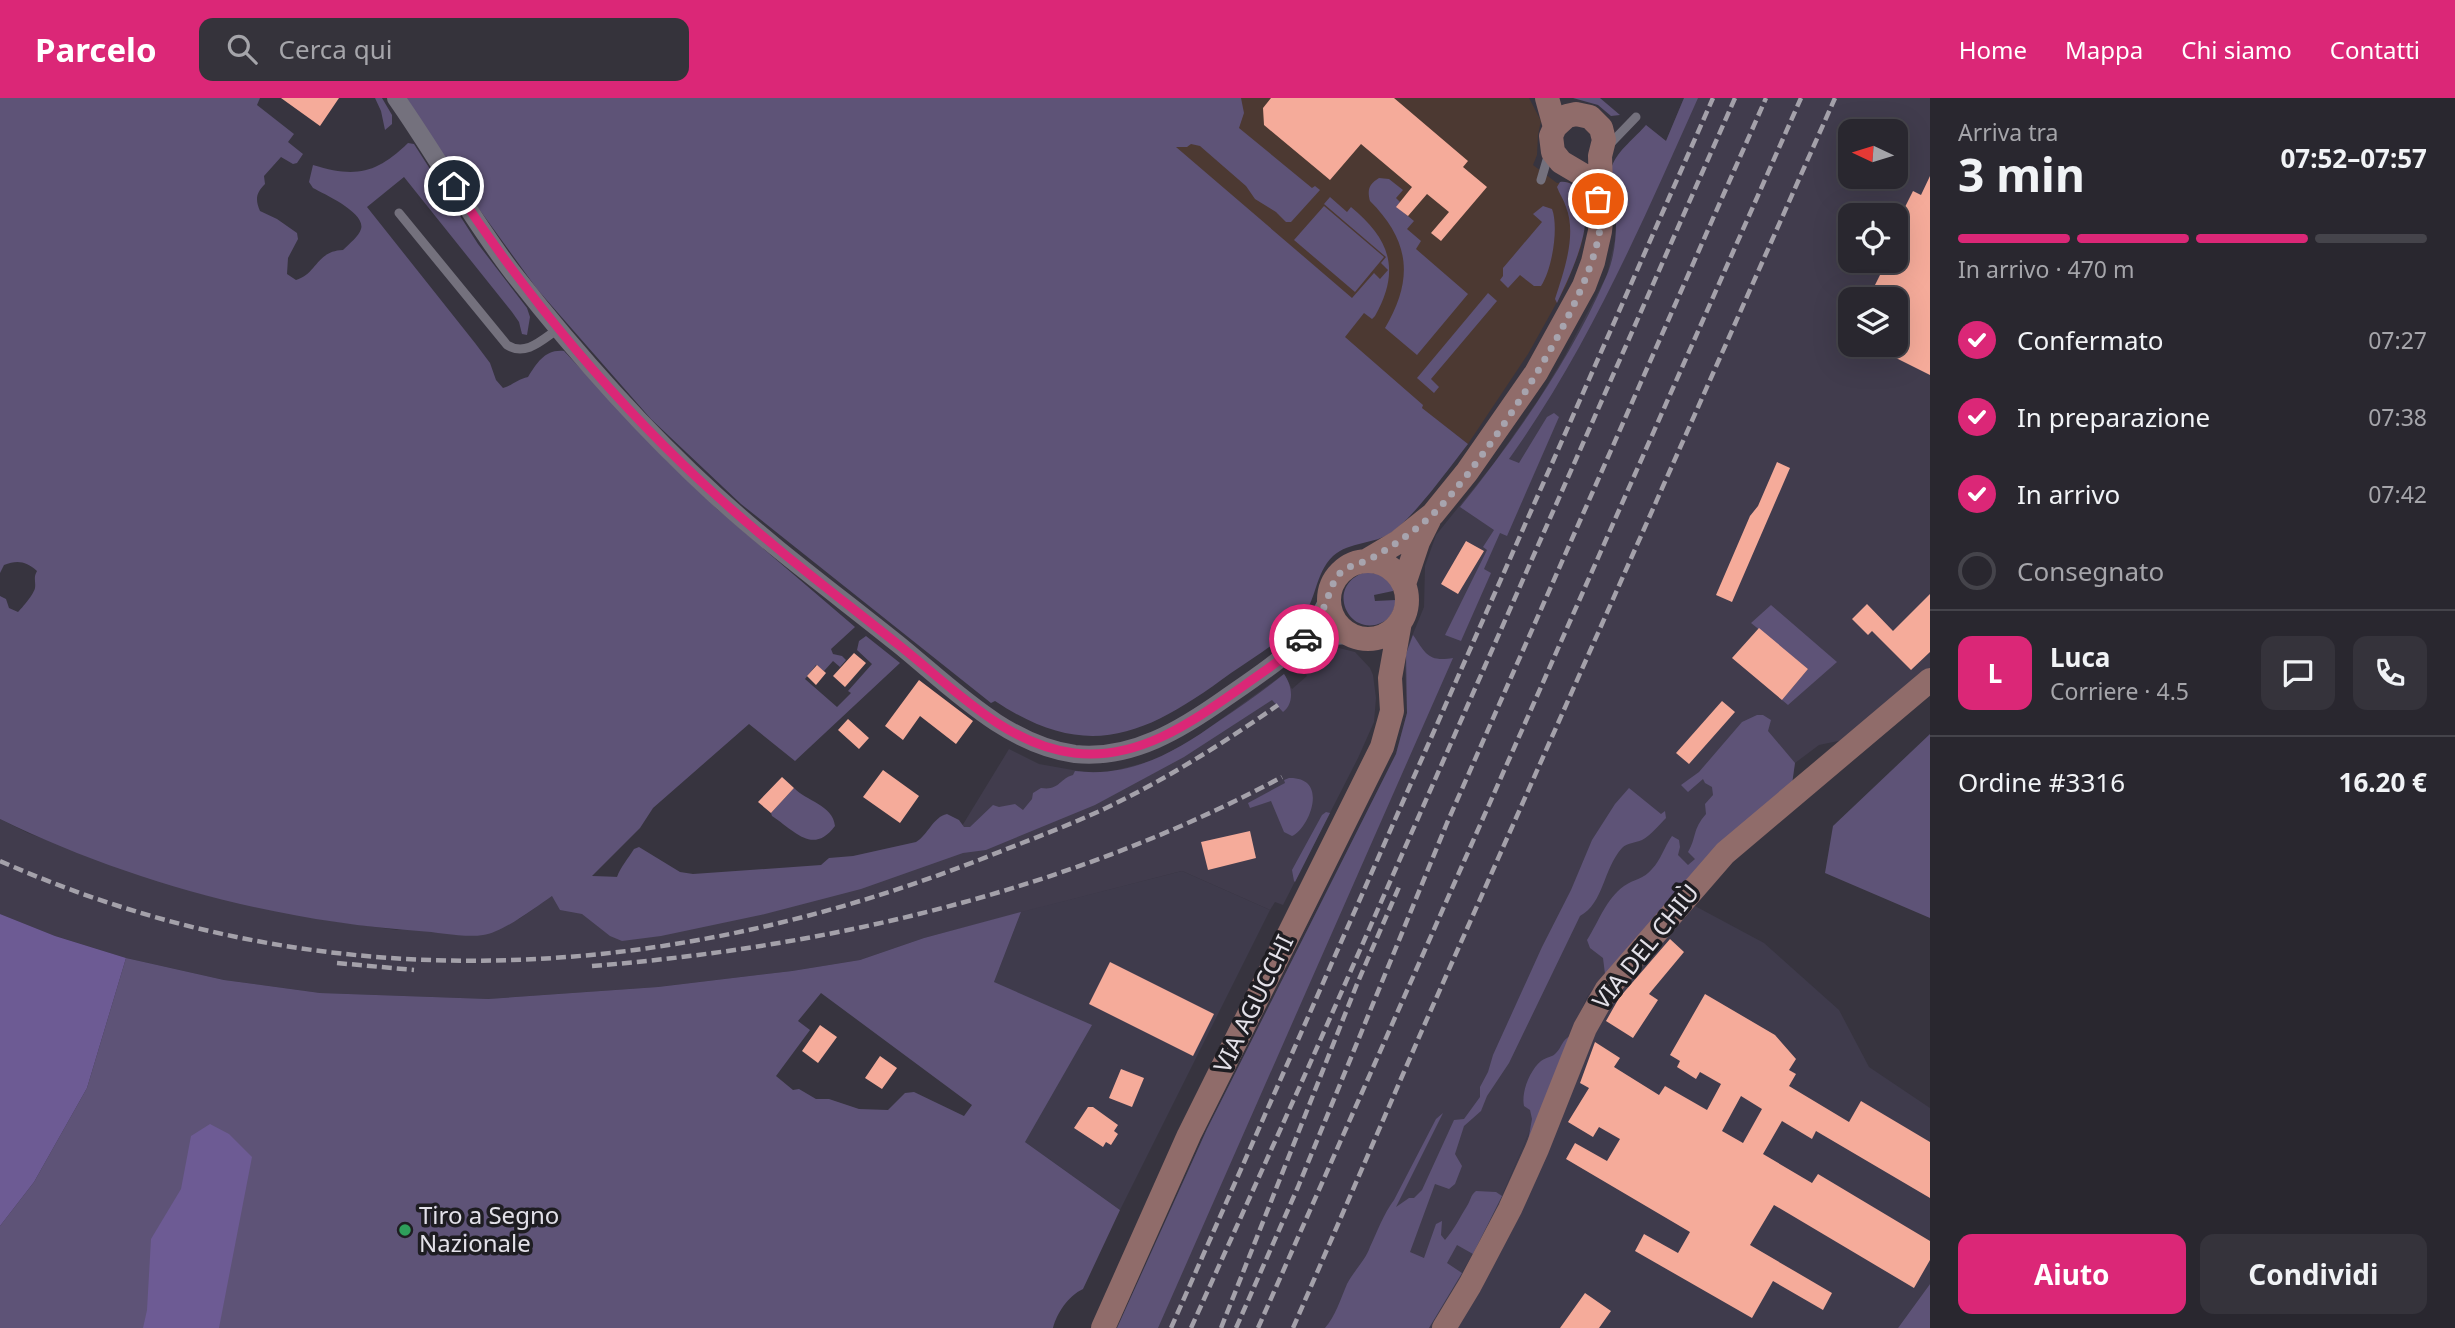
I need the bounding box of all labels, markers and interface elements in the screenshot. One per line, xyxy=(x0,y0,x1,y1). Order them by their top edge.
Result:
search box xyxy=(199,18,689,81)
text: Parcelo xyxy=(35,27,157,72)
icon: search xyxy=(223,30,261,68)
text: Cerca qui xyxy=(279,31,392,67)
text: Home xyxy=(1959,33,2027,66)
text: Mappa xyxy=(2065,33,2143,66)
text: Chi siamo xyxy=(2181,33,2292,66)
text: Contatti xyxy=(2330,33,2420,66)
text: Arriva tra xyxy=(1958,116,2058,148)
north arrow xyxy=(1838,119,1908,189)
map controls xyxy=(1838,119,1908,357)
text: 07:52–07:57 xyxy=(2280,140,2427,176)
text: 3 min xyxy=(1958,143,2085,205)
pin xyxy=(424,156,484,216)
icon: home xyxy=(435,167,473,205)
pin xyxy=(1568,169,1628,229)
icon: bag xyxy=(1579,180,1617,218)
button: locate xyxy=(1838,203,1908,273)
text: In arrivo · 470 m xyxy=(1958,253,2135,285)
button: layers xyxy=(1838,287,1908,357)
icon: check xyxy=(1958,321,1996,359)
text: Confermato xyxy=(2017,322,2164,358)
text: 07:27 xyxy=(2368,324,2427,356)
icon: check xyxy=(1958,398,1996,436)
text: In preparazione xyxy=(2017,399,2210,435)
text: 07:38 xyxy=(2368,401,2427,433)
icon: check xyxy=(1958,475,1996,513)
text: In arrivo xyxy=(2017,476,2120,512)
text: 07:42 xyxy=(2368,478,2427,510)
text: Consegnato xyxy=(2017,553,2164,589)
courier xyxy=(1269,604,1339,674)
icon: car xyxy=(1285,620,1323,658)
button: chat xyxy=(2261,636,2335,710)
button: phone xyxy=(2353,636,2427,710)
text: Luca xyxy=(2050,639,2110,675)
text: L xyxy=(1988,655,2002,691)
text: Corriere · 4.5 xyxy=(2050,675,2189,707)
text: Ordine #3316 xyxy=(1958,764,2125,800)
text: 16.20 € xyxy=(2339,764,2427,800)
street label: VIA DEL CHIÙ xyxy=(1584,876,1706,1016)
street label: VIA AGUCCHI xyxy=(1205,929,1300,1078)
place label: Tiro a Segno Nazionale xyxy=(419,1198,559,1259)
marker: Tiro a Segno Nazionale xyxy=(397,1222,413,1238)
button: Aiuto xyxy=(1958,1234,2186,1314)
button: Condividi xyxy=(2200,1234,2427,1314)

